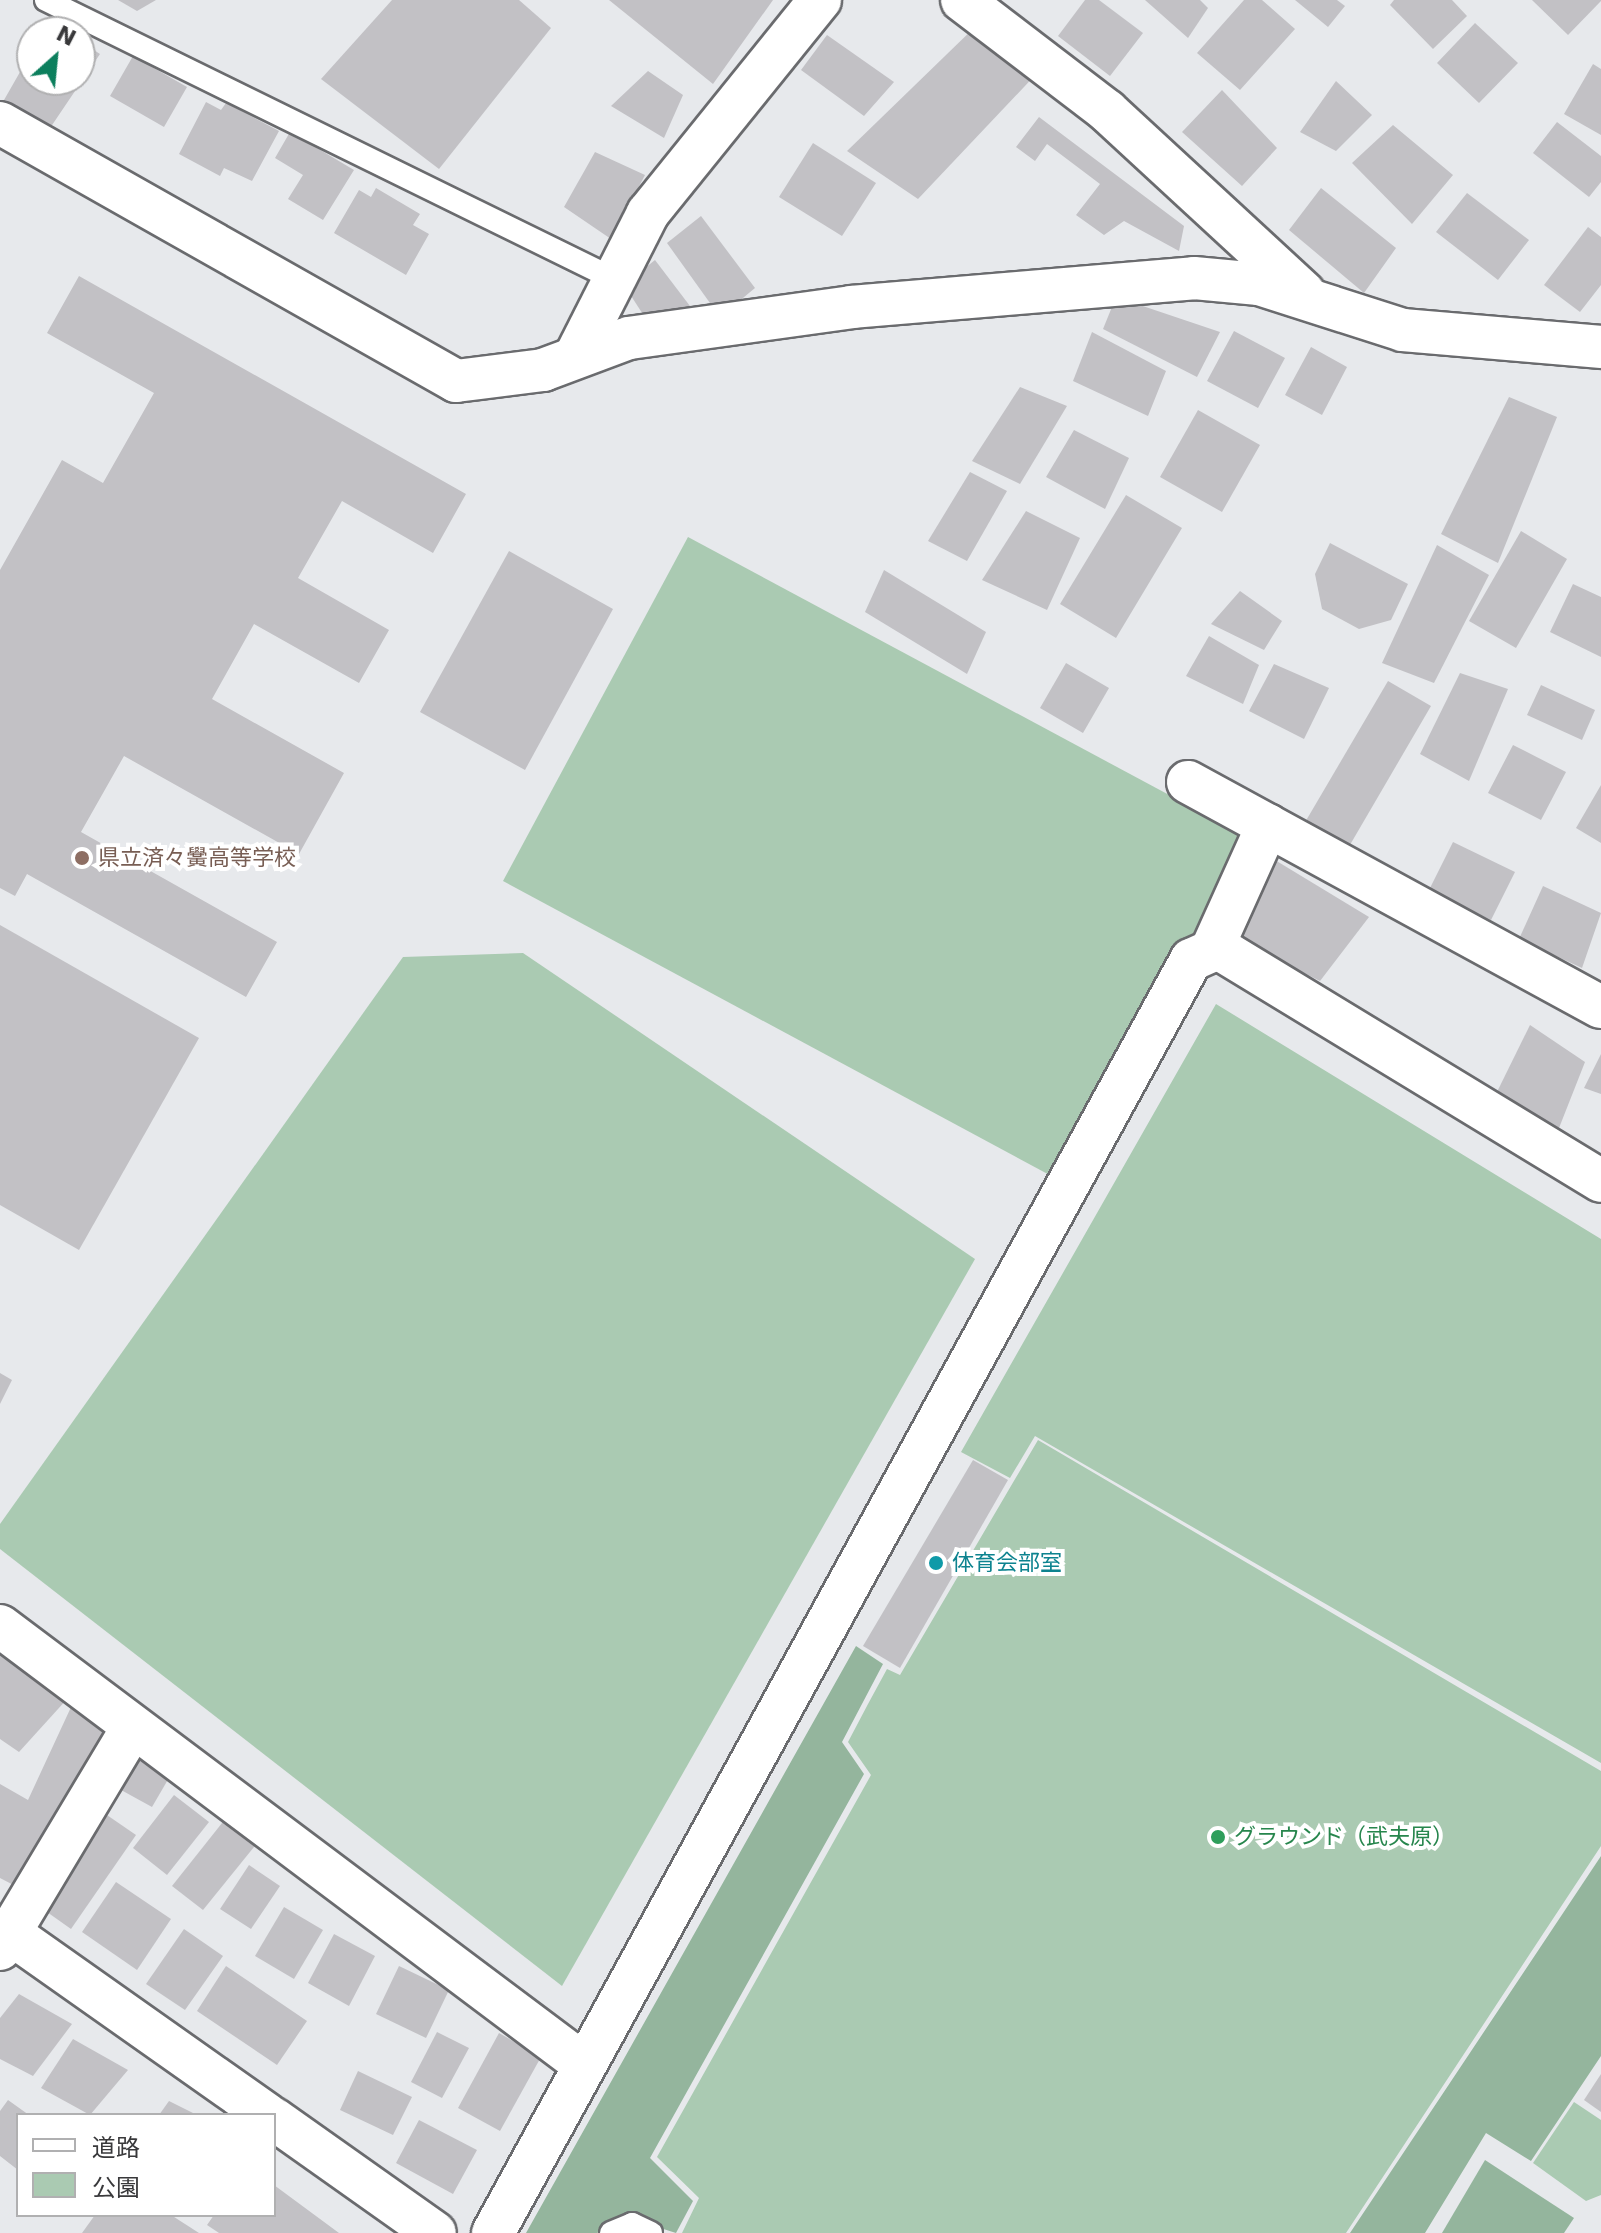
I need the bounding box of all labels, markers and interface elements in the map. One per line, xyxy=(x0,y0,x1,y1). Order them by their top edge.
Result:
north arrow xyxy=(16,16,96,96)
text: N xyxy=(52,21,80,51)
place label: 県立済々黌高等学校 xyxy=(98,845,296,871)
marker: 県立済々黌高等学校 xyxy=(73,849,91,867)
place label: 体育会部室 xyxy=(952,1550,1062,1576)
marker: 体育会部室 xyxy=(927,1554,945,1572)
place label: グラウンド（武夫原） xyxy=(1234,1824,1454,1850)
marker: グラウンド（武夫原） xyxy=(1209,1828,1227,1846)
legend xyxy=(16,2113,276,2217)
text: 道路 xyxy=(92,2134,140,2162)
text: 公園 xyxy=(92,2174,140,2202)

